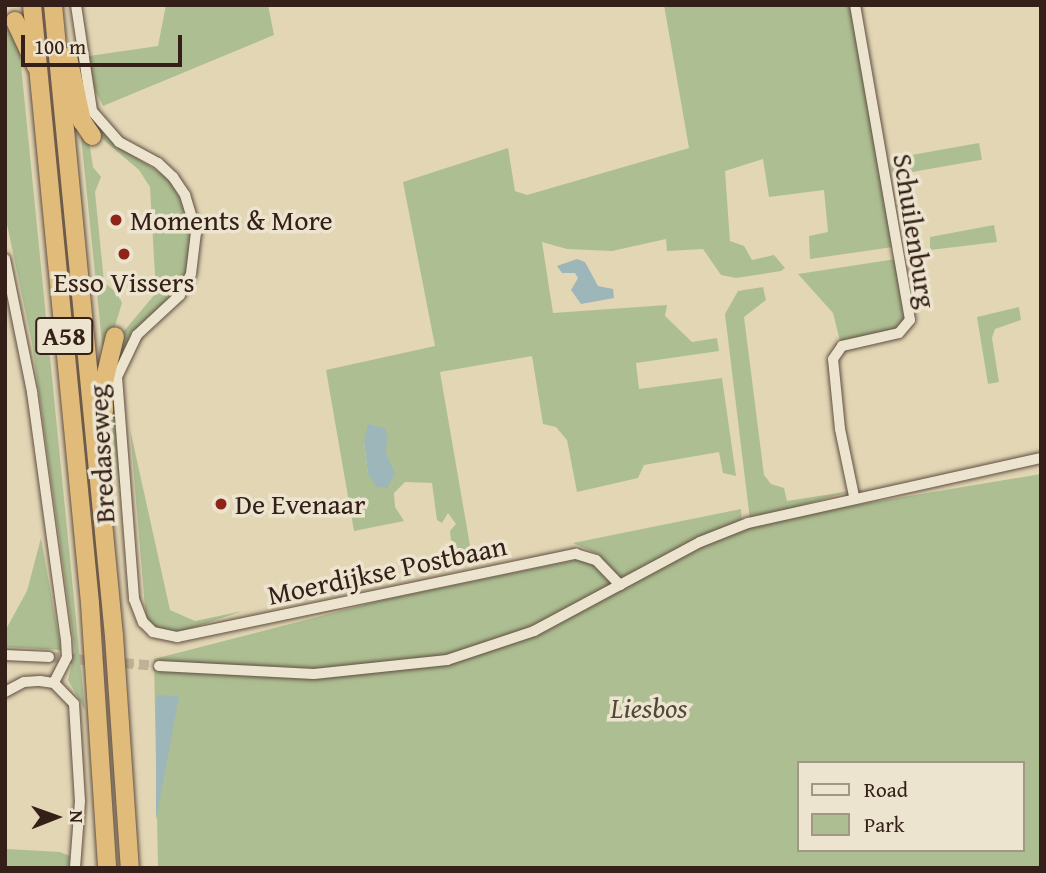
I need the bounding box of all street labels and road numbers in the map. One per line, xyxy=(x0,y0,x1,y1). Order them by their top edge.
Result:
street label: Schuilenburg xyxy=(886,151,944,311)
road number: A58 xyxy=(34,314,94,358)
street label: Bredaseweg xyxy=(81,384,121,524)
street label: Moerdijkse Postbaan xyxy=(264,528,510,612)

